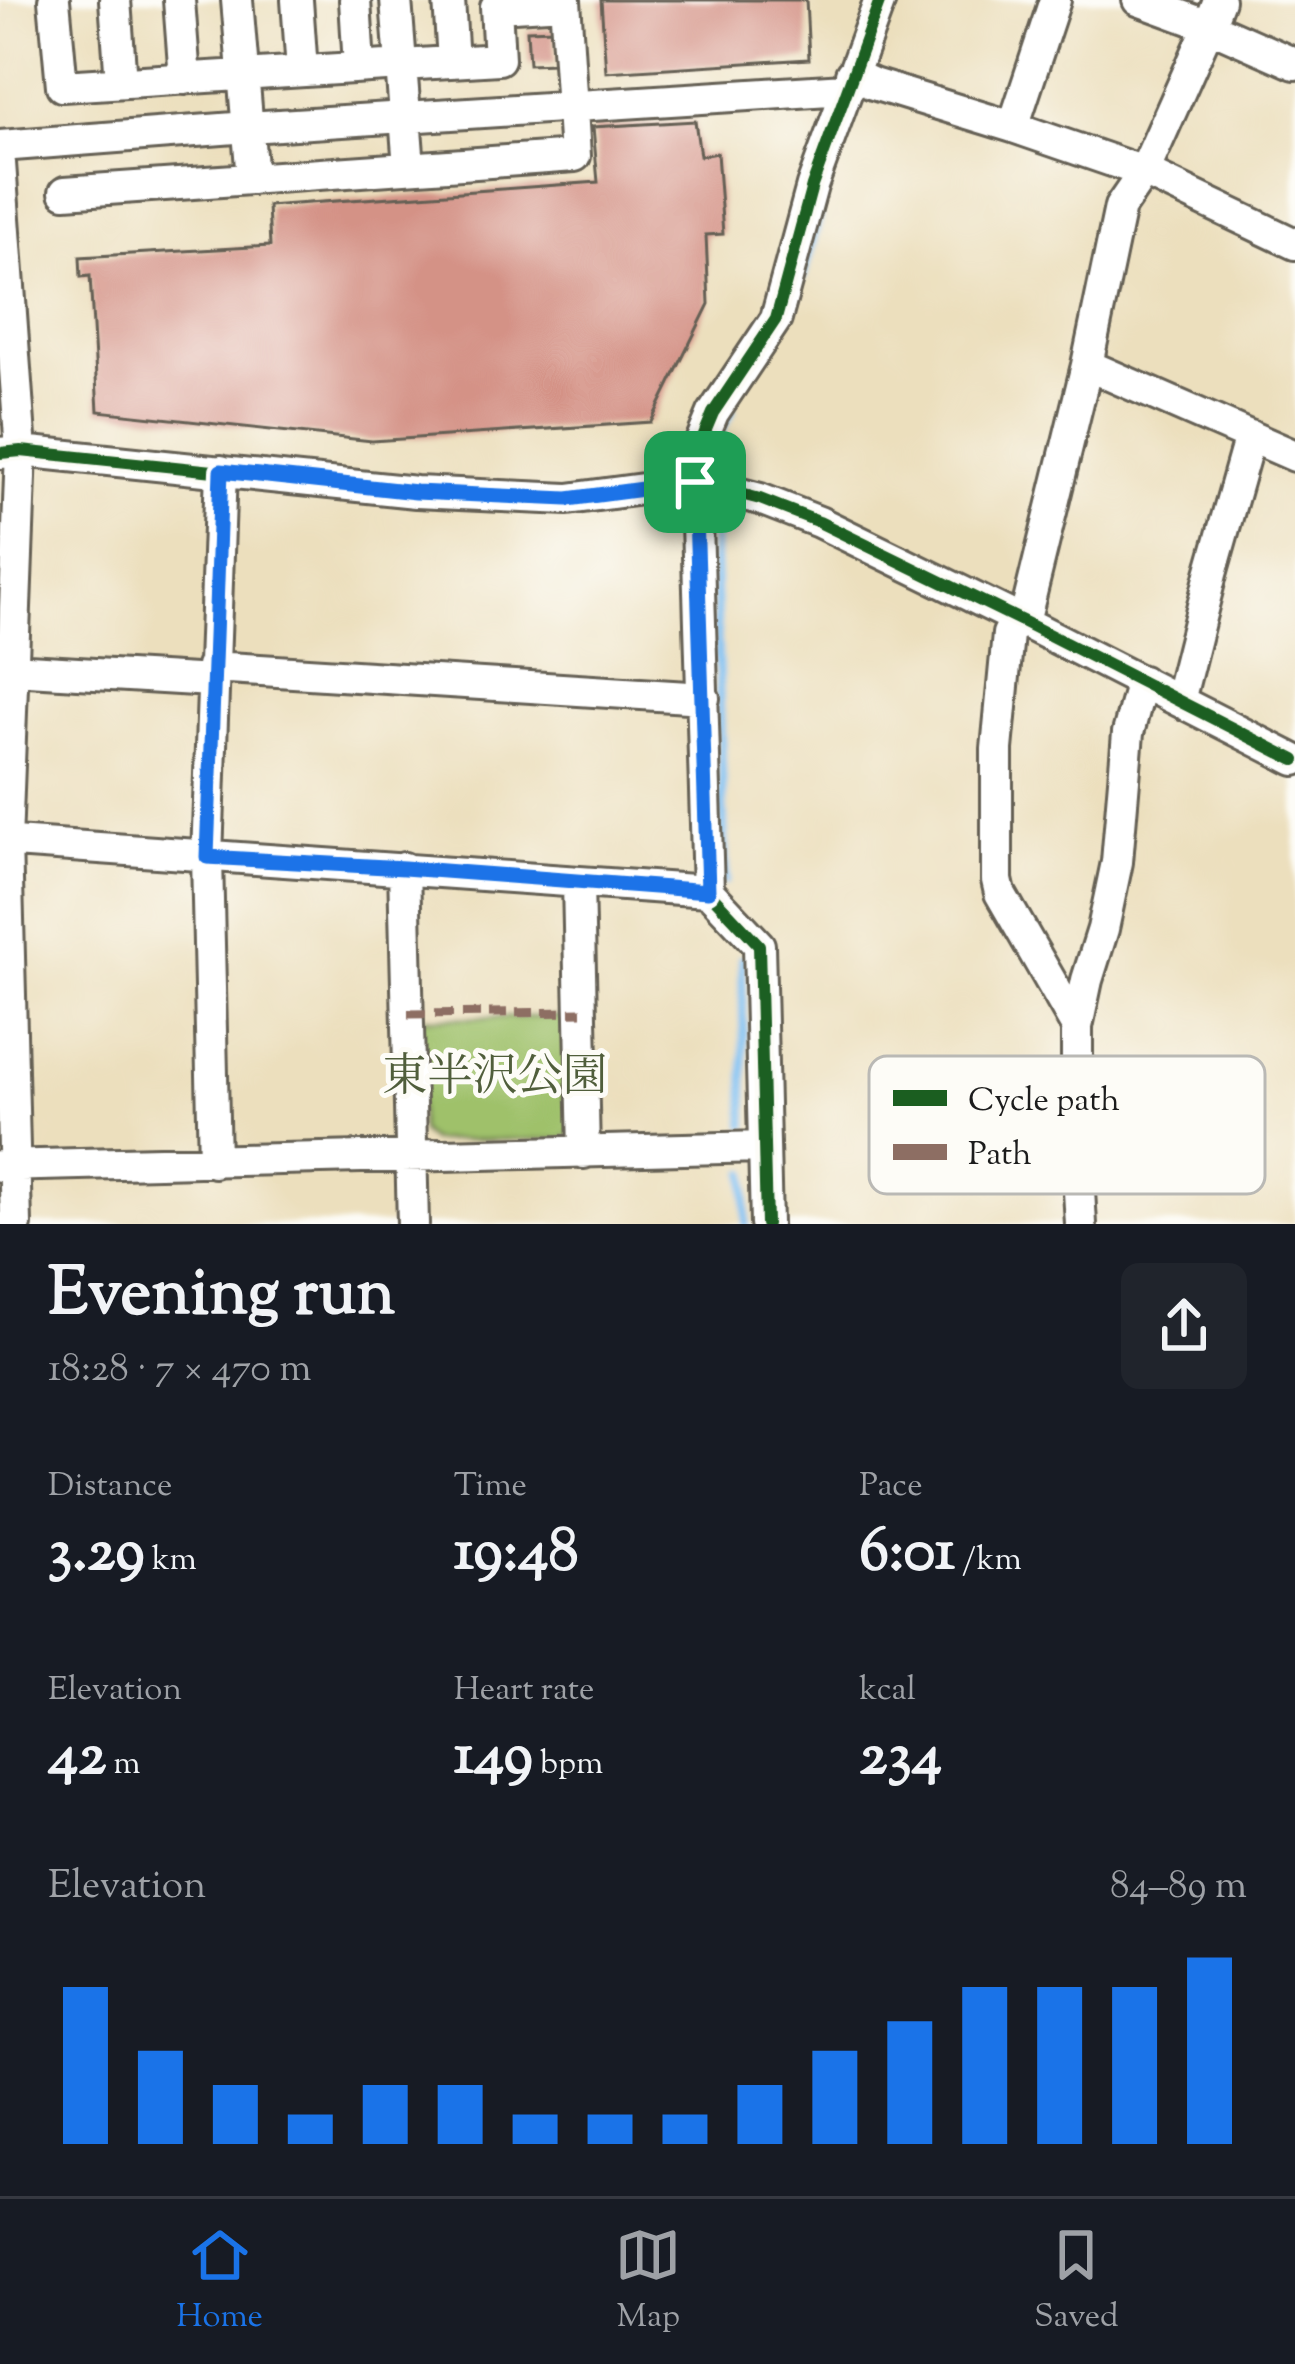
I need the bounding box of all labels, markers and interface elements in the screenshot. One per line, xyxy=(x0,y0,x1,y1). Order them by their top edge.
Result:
pin xyxy=(644,431,746,533)
icon: arrive xyxy=(662,449,728,515)
park label: 東半沢公園 xyxy=(382,1047,608,1112)
legend xyxy=(869,1056,1265,1194)
text: Cycle path xyxy=(968,1078,1120,1126)
text: Path xyxy=(968,1132,1032,1180)
text: Evening run xyxy=(48,1250,395,1345)
button: share xyxy=(1121,1263,1247,1389)
text: 18:28 · 7 × 470 m xyxy=(48,1343,311,1399)
text: Distance xyxy=(48,1463,172,1511)
text: Time xyxy=(454,1463,527,1511)
text: Pace xyxy=(859,1463,923,1511)
text: 3.29 xyxy=(48,1511,145,1598)
text: 19:48 xyxy=(454,1511,578,1598)
text: 6:01 xyxy=(859,1511,955,1598)
text: km xyxy=(145,1537,197,1585)
text: /km xyxy=(955,1537,1022,1585)
text: Elevation xyxy=(48,1667,182,1715)
text: Heart rate xyxy=(454,1667,595,1715)
text: kcal xyxy=(859,1667,916,1715)
text: 42 xyxy=(48,1715,106,1802)
text: 149 xyxy=(454,1715,533,1802)
text: 234 xyxy=(859,1715,942,1802)
text: m xyxy=(106,1741,141,1789)
text: bpm xyxy=(533,1741,603,1789)
text: Elevation xyxy=(48,1860,206,1916)
text: 84–89 m xyxy=(1110,1860,1247,1916)
tab: Home xyxy=(176,2222,263,2342)
tab: Map xyxy=(615,2222,681,2342)
tab: Saved xyxy=(1034,2222,1119,2342)

